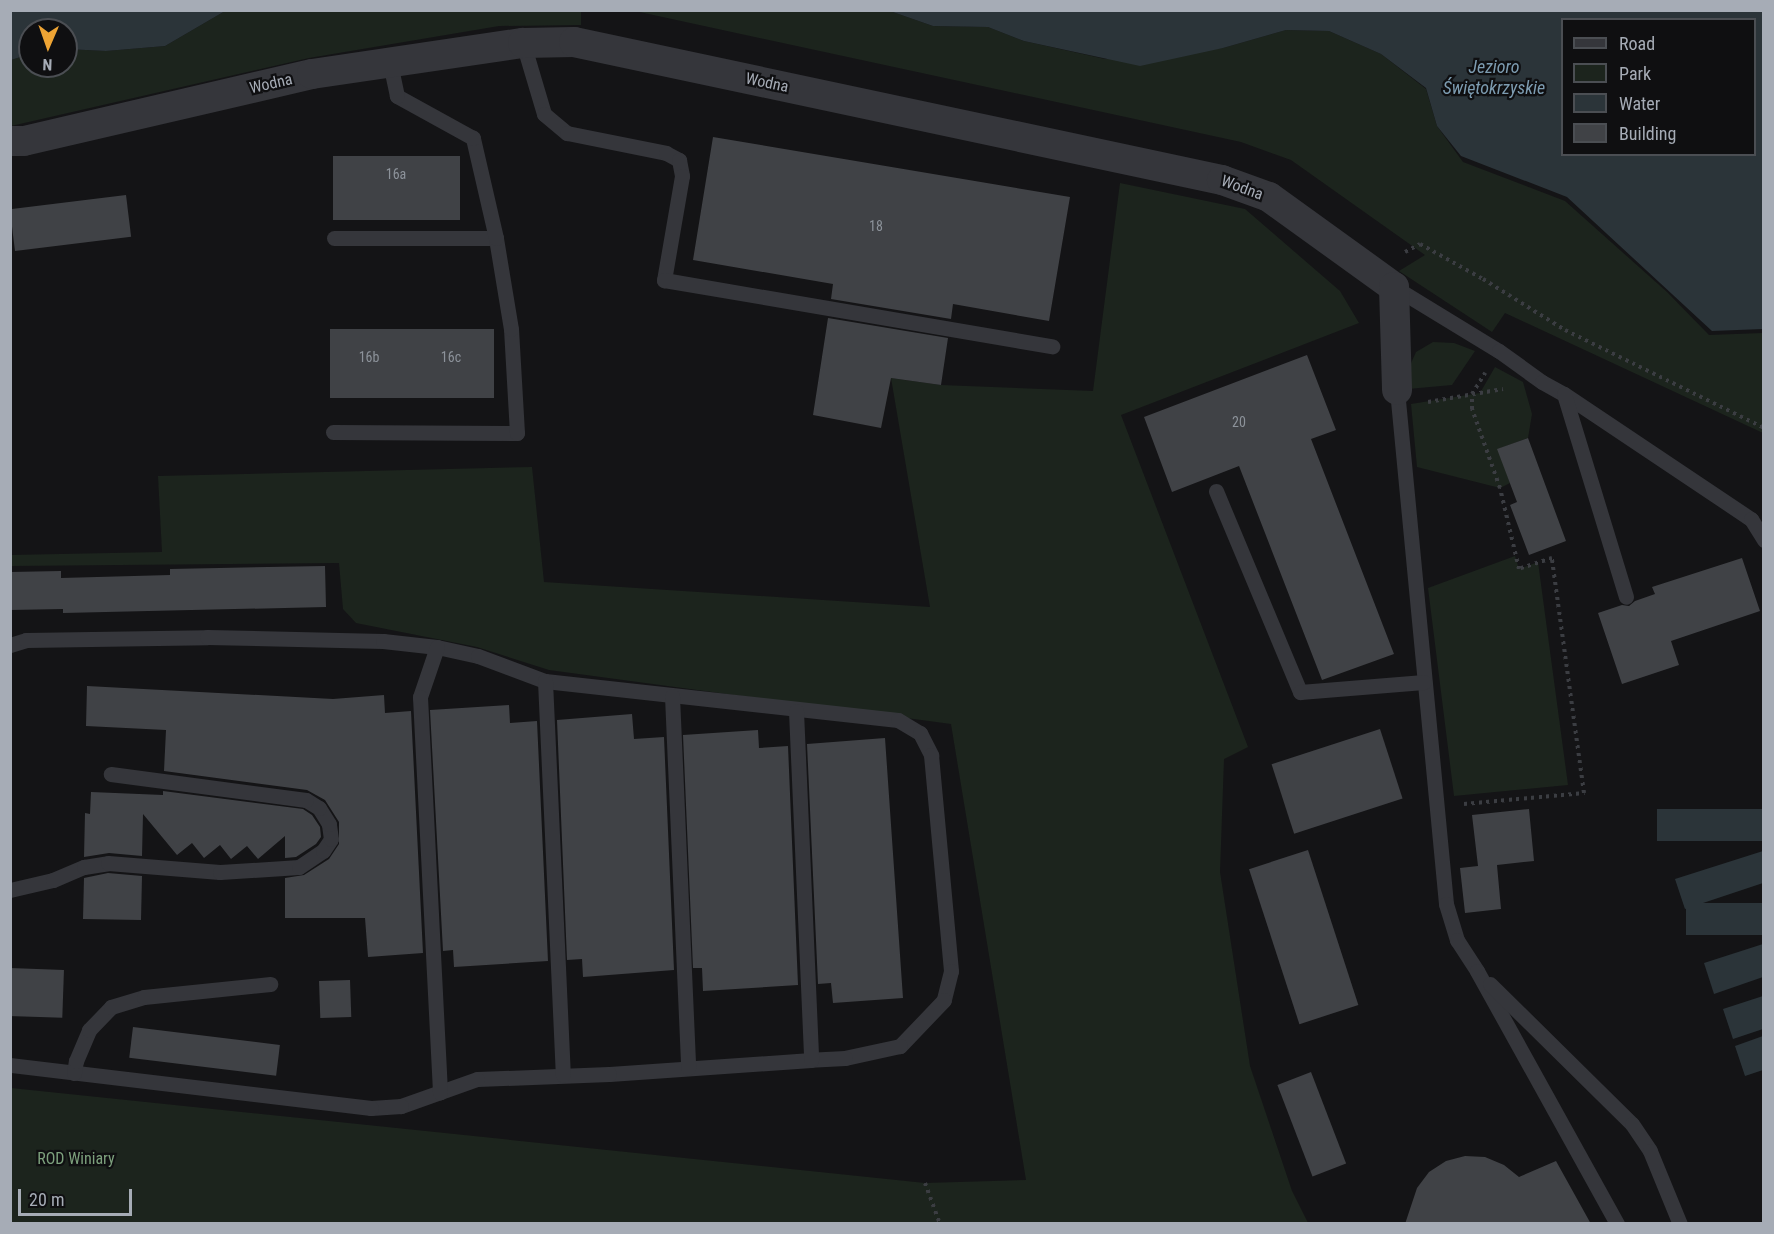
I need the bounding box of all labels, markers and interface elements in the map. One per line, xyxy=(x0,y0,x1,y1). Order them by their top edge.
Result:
north arrow xyxy=(18,18,78,78)
legend xyxy=(1561,18,1756,156)
text: Road xyxy=(1619,33,1655,54)
text: N xyxy=(42,55,53,74)
water label: Jezioro Świętokrzyskie xyxy=(1443,57,1545,100)
text: Park xyxy=(1619,63,1651,84)
street label: Wodna xyxy=(744,69,790,97)
street label: Wodna xyxy=(248,70,294,98)
text: Water xyxy=(1619,93,1660,114)
text: Building xyxy=(1619,123,1676,144)
house number: 16a xyxy=(386,166,406,182)
street label: Wodna xyxy=(1218,172,1266,204)
house number: 18 xyxy=(869,218,883,234)
house number: 16b xyxy=(359,349,379,365)
house number: 16c xyxy=(441,349,461,365)
house number: 20 xyxy=(1232,414,1246,430)
park label: ROD Winiary xyxy=(37,1149,115,1169)
scale bar xyxy=(21,1177,135,1215)
text: 20 m xyxy=(29,1189,64,1210)

